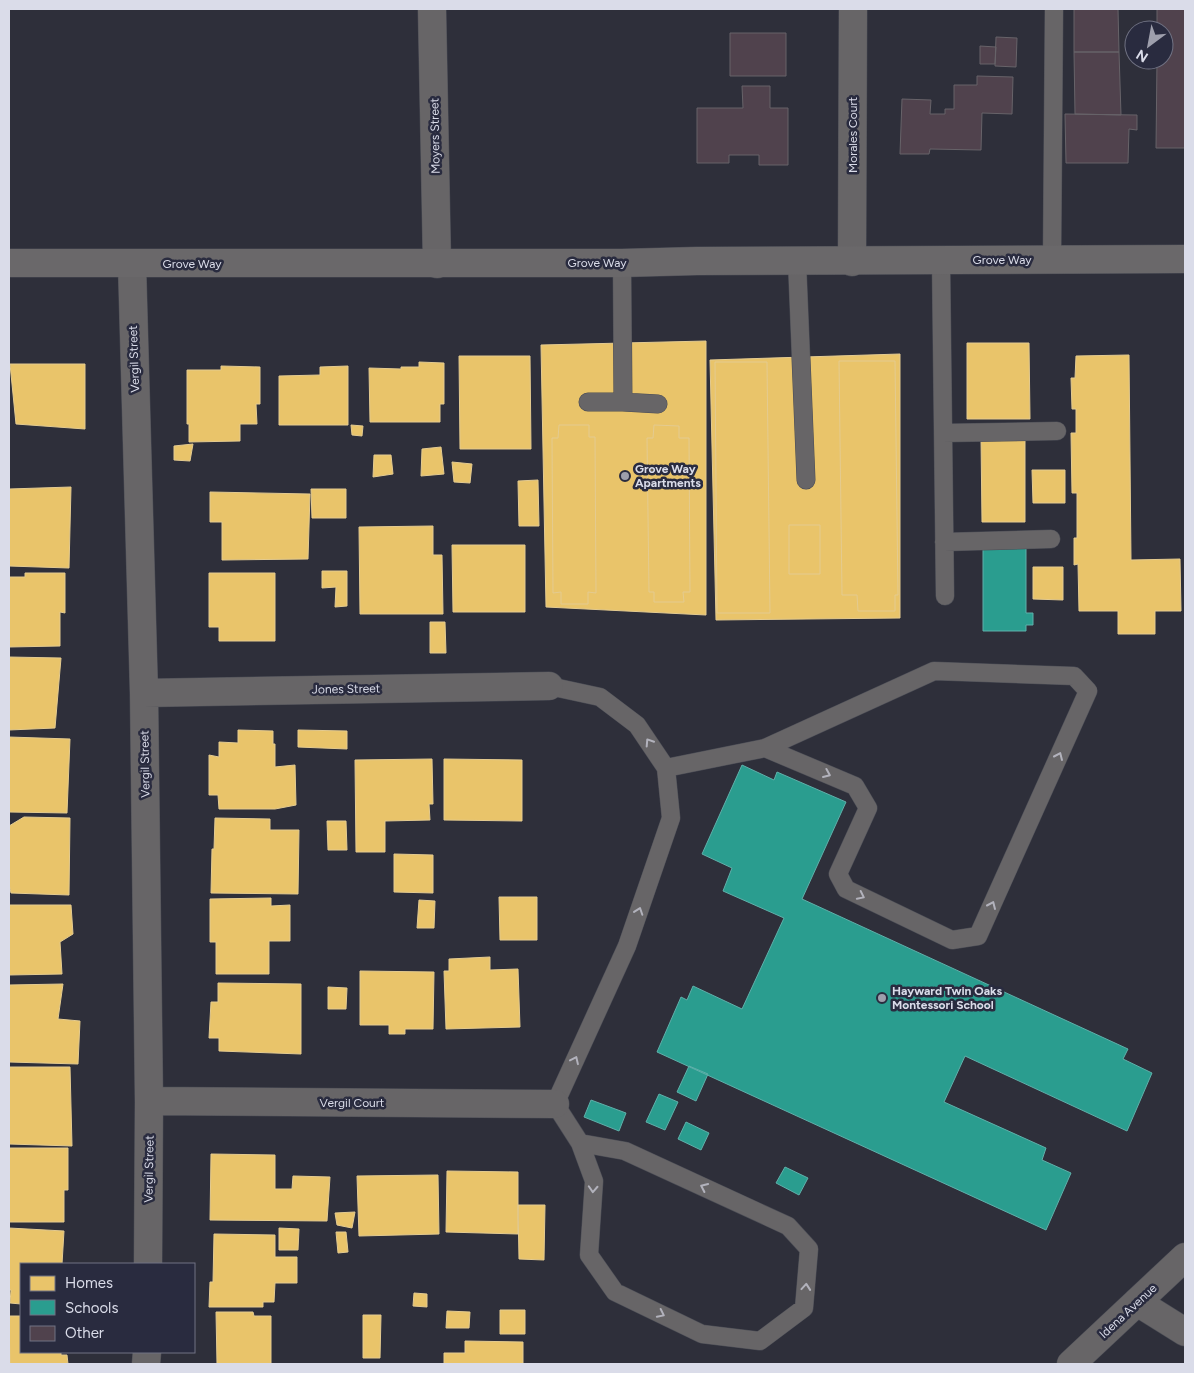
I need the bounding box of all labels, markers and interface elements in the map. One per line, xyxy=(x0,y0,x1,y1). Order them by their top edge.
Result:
north arrow xyxy=(1124,20,1174,70)
text: N xyxy=(1133,46,1151,66)
street label: Moyers Street xyxy=(427,97,443,174)
street label: Morales Court xyxy=(846,97,860,173)
street label: Grove Way xyxy=(973,253,1032,267)
street label: Grove Way xyxy=(568,256,627,270)
street label: Grove Way xyxy=(163,257,222,271)
street label: Vergil Street xyxy=(126,325,142,393)
place label: Grove Way Apartments xyxy=(635,462,701,490)
marker: Grove Way Apartments xyxy=(619,470,631,482)
street label: Jones Street xyxy=(312,681,381,697)
street label: Vergil Street xyxy=(137,730,153,798)
one-way arrow xyxy=(645,738,655,747)
one-way arrow xyxy=(1052,752,1063,761)
one-way arrow xyxy=(822,768,831,779)
one-way arrow xyxy=(856,890,865,900)
one-way arrow xyxy=(986,901,997,910)
one-way arrow xyxy=(633,907,643,916)
place label: Hayward Twin Oaks Montessori School xyxy=(892,984,1003,1012)
marker: Hayward Twin Oaks Montessori School xyxy=(876,992,888,1004)
one-way arrow xyxy=(569,1056,580,1065)
street label: Vergil Court xyxy=(320,1096,385,1110)
street label: Vergil Street xyxy=(141,1135,157,1203)
one-way arrow xyxy=(700,1183,709,1193)
one-way arrow xyxy=(588,1185,599,1193)
legend xyxy=(20,1263,195,1353)
text: Homes xyxy=(65,1274,113,1292)
street label: Idena Avenue xyxy=(1096,1281,1160,1341)
one-way arrow xyxy=(800,1283,811,1291)
text: Schools xyxy=(65,1299,118,1317)
one-way arrow xyxy=(656,1308,665,1319)
text: Other xyxy=(65,1324,104,1342)

